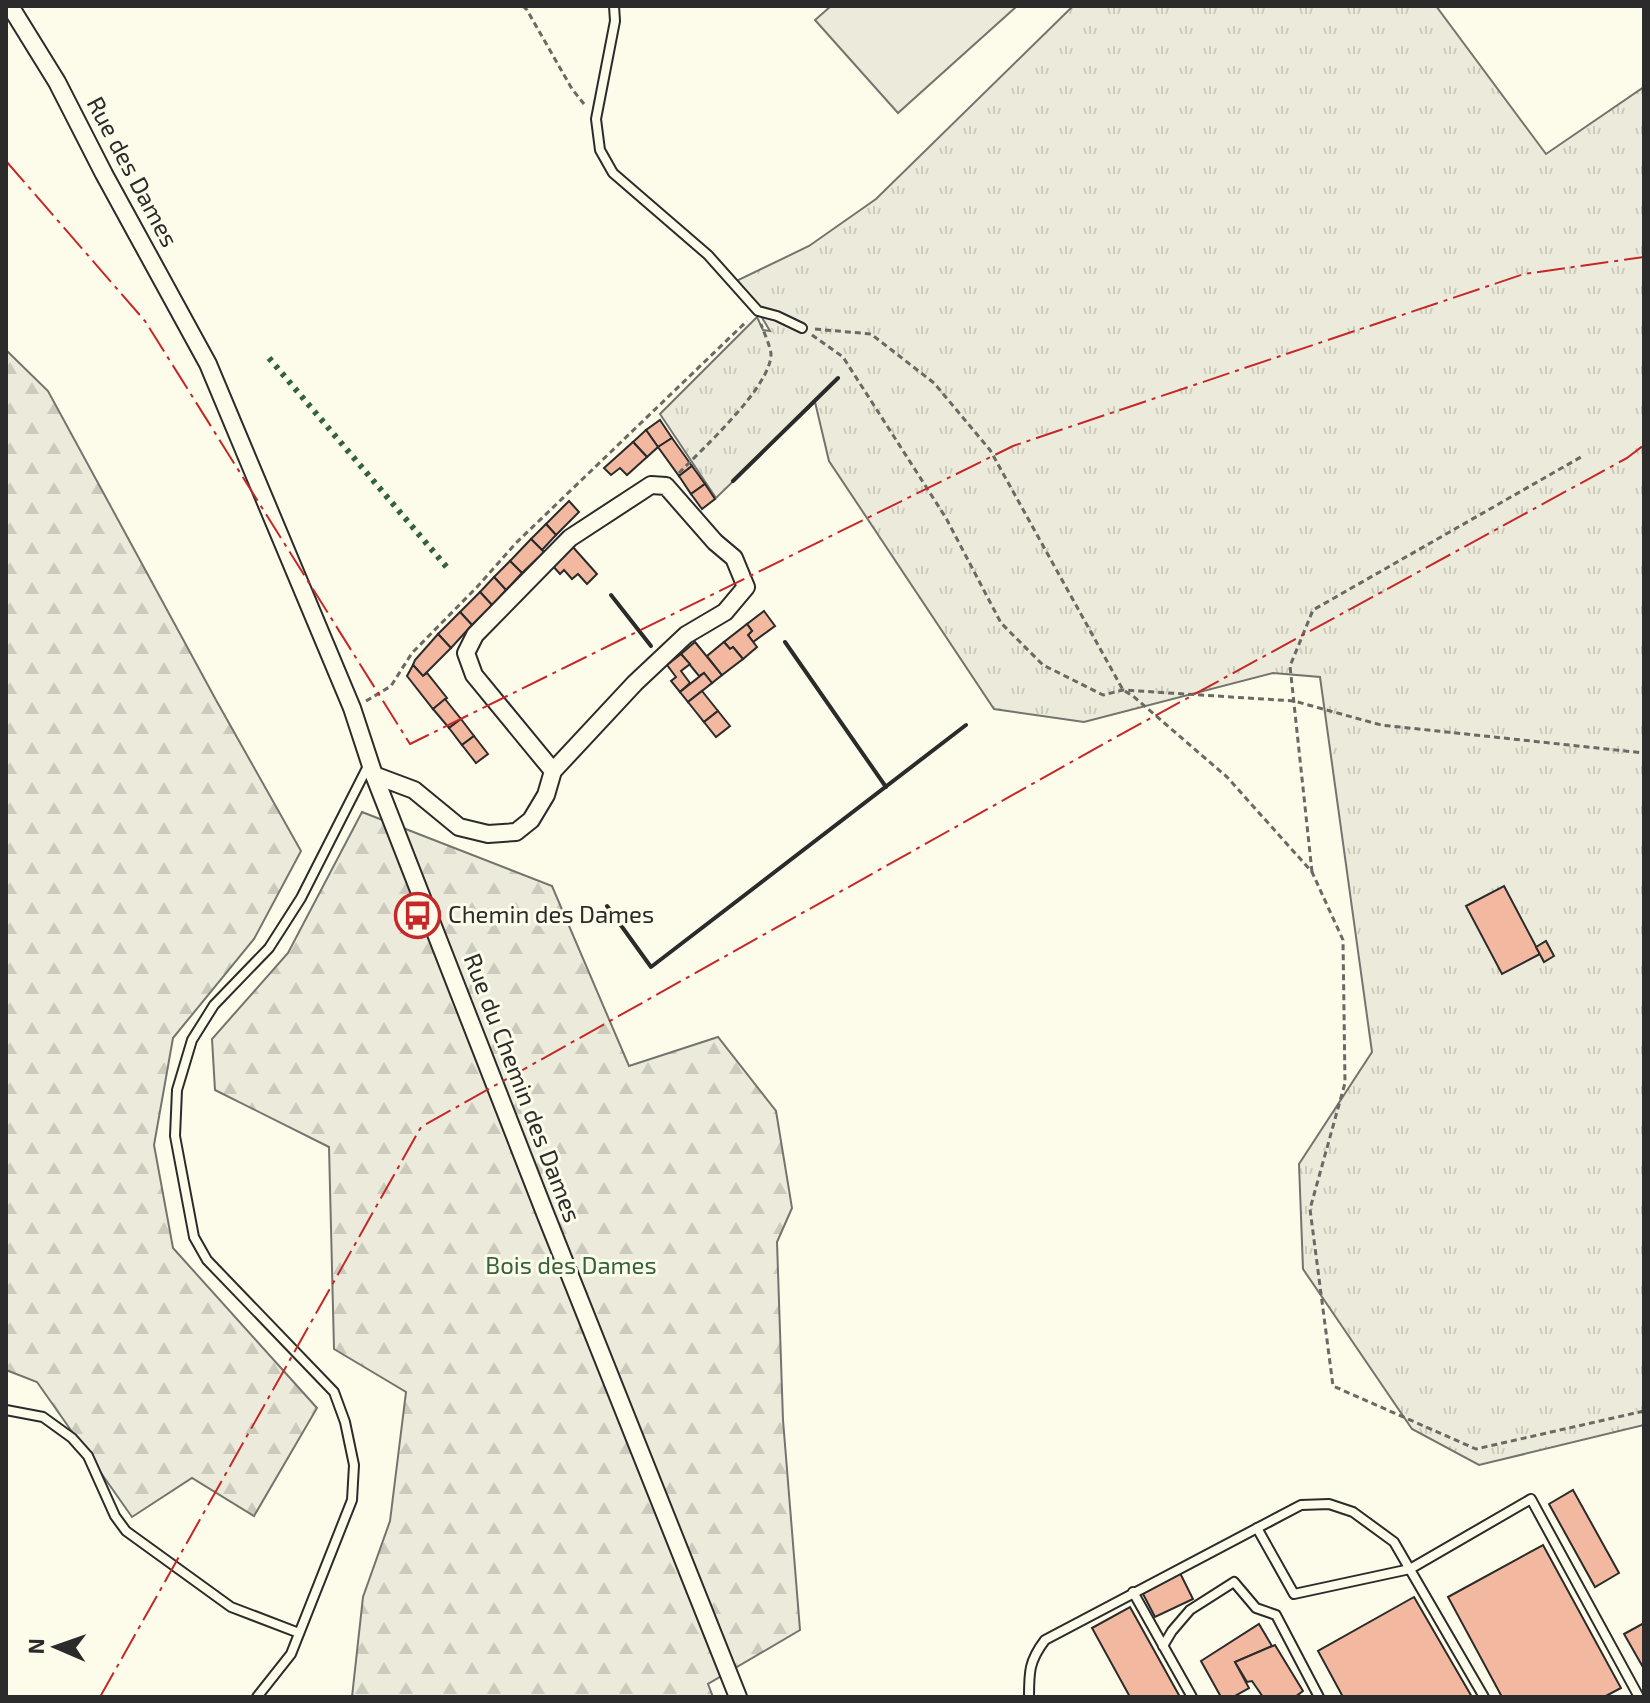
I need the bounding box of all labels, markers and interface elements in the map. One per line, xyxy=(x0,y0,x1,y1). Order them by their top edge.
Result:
street label: Rue des Dames xyxy=(82,91,185,251)
bus stop icon: Chemin des Dames xyxy=(393,891,441,939)
place label: Chemin des Dames xyxy=(448,899,654,928)
street label: Rue du Chemin des Dames xyxy=(459,949,588,1226)
park label: Bois des Dames xyxy=(485,1250,657,1279)
north arrow xyxy=(16,1607,96,1687)
text: N xyxy=(22,1638,48,1655)

